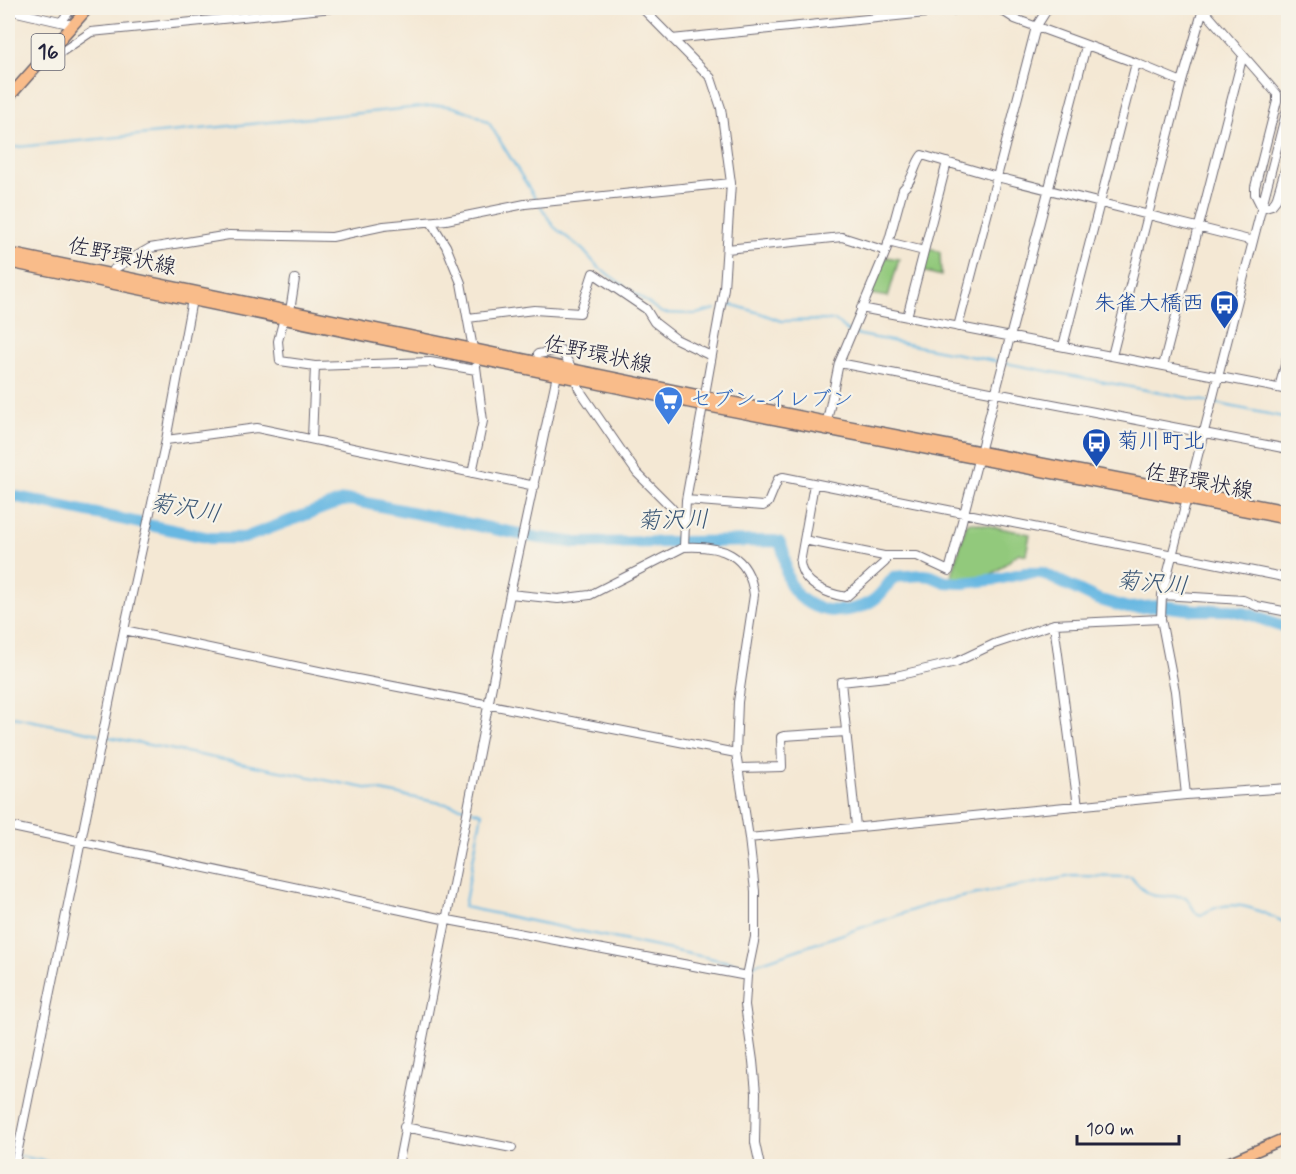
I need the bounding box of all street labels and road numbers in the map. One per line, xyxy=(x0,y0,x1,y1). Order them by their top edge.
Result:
road number: 16 xyxy=(32,34,64,70)
street label: 佐野環状線 xyxy=(65,232,179,282)
street label: 佐野環状線 xyxy=(541,330,655,380)
street label: 佐野環状線 xyxy=(1142,458,1256,506)

